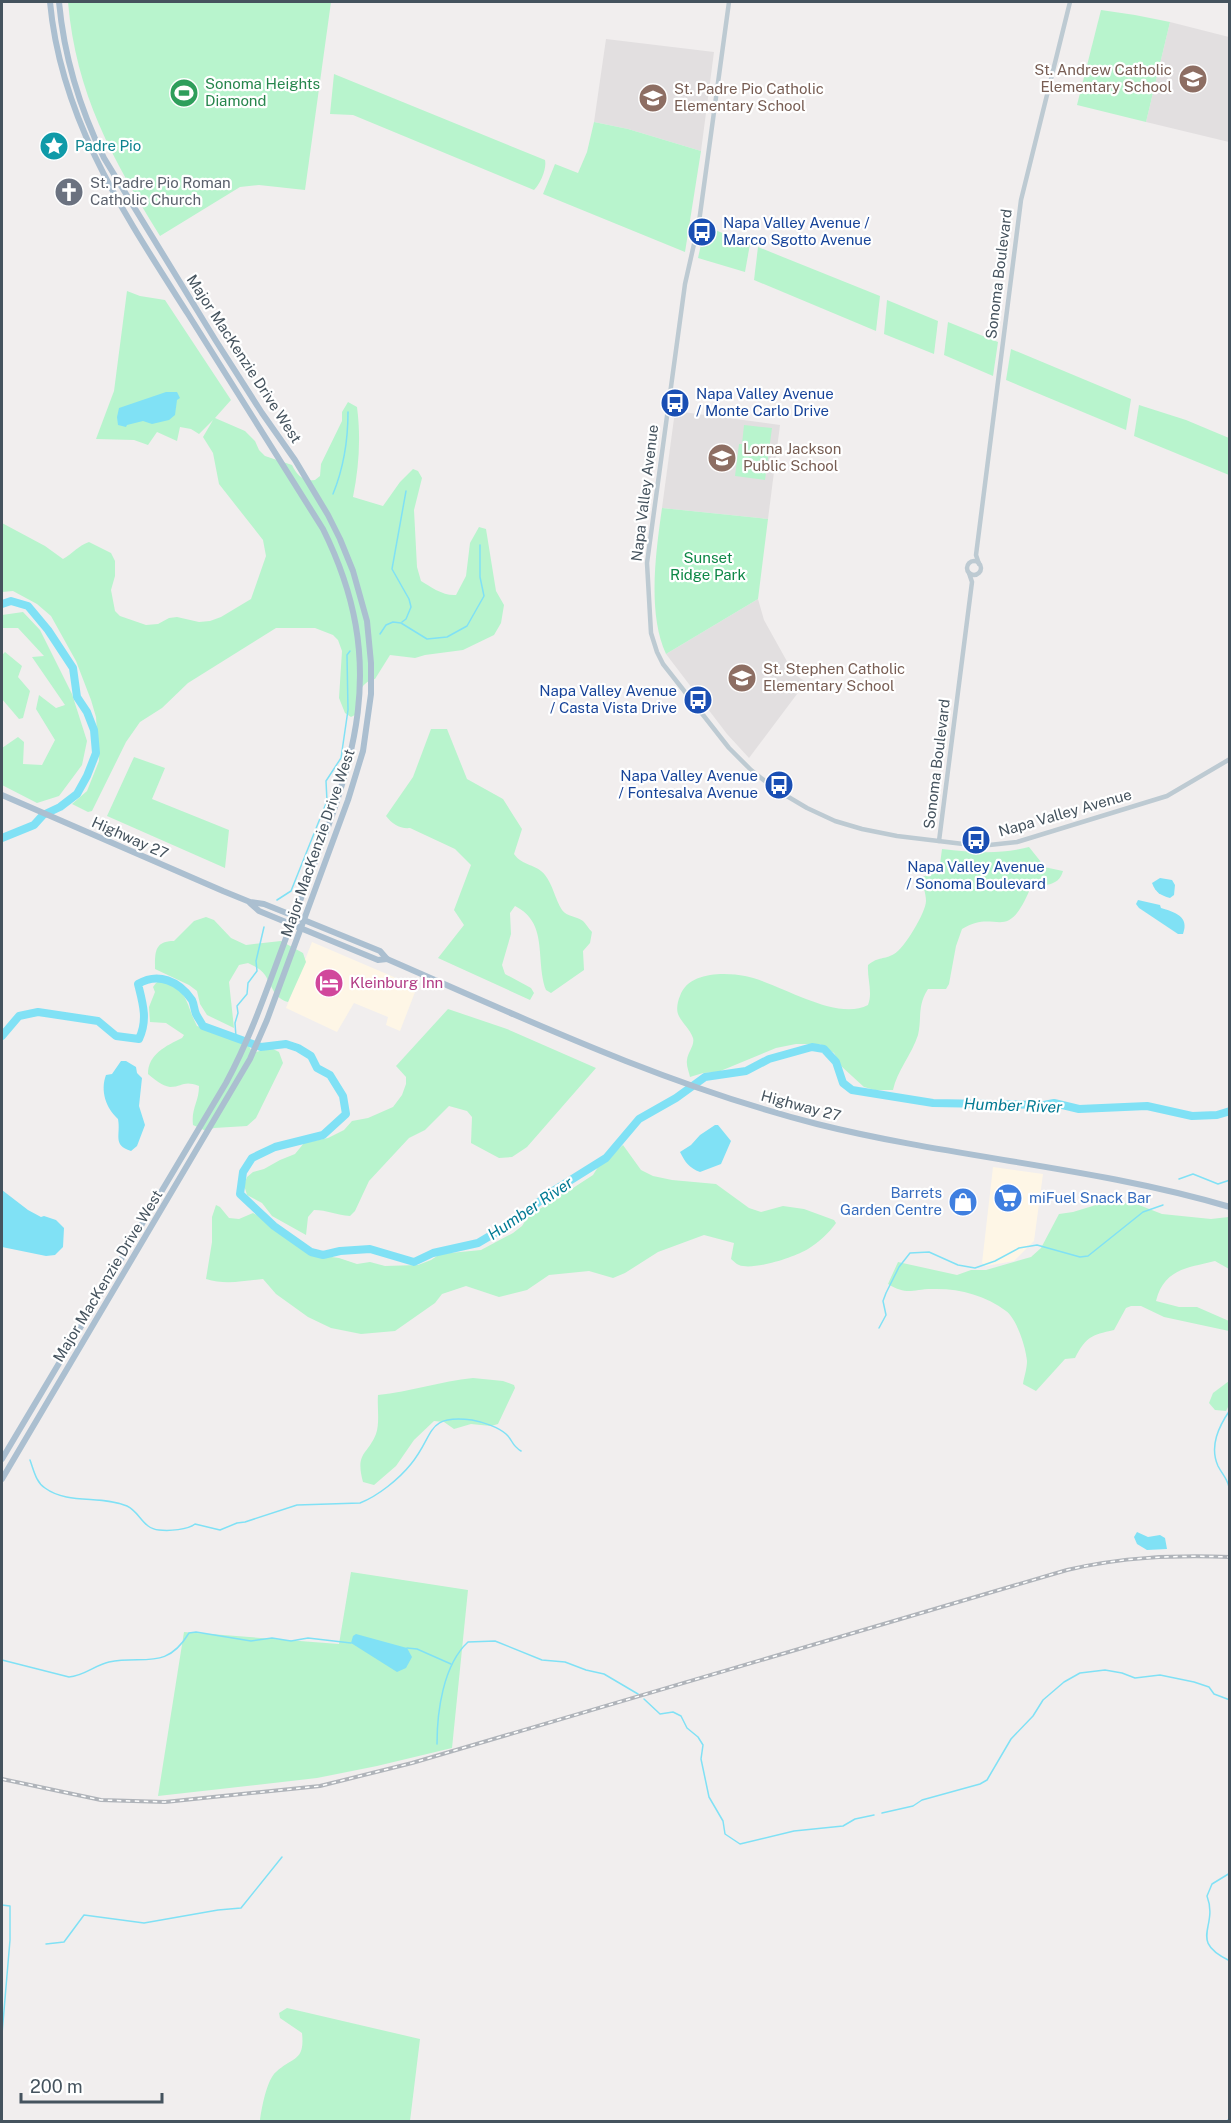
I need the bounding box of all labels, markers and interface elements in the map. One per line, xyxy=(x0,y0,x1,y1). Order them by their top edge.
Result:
place label: St. Andrew Catholic Elementary School xyxy=(1034,61,1172,95)
school or university icon: St. Andrew Catholic Elementary School xyxy=(1177,63,1209,95)
place label: Sonoma Heights Diamond xyxy=(205,75,320,109)
sports icon: Sonoma Heights Diamond xyxy=(168,77,200,109)
place label: St. Padre Pio Catholic Elementary School xyxy=(674,80,824,114)
school or university icon: St. Padre Pio Catholic Elementary School xyxy=(637,82,669,114)
place icon: Padre Pio xyxy=(38,130,70,162)
place label: Padre Pio xyxy=(75,137,141,154)
place label: St. Padre Pio Roman Catholic Church xyxy=(90,174,231,208)
church icon: St. Padre Pio Roman Catholic Church xyxy=(53,176,85,208)
street label: Sonoma Boulevard xyxy=(982,208,1015,340)
place label: Napa Valley Avenue / Marco Sgotto Avenue xyxy=(723,214,872,248)
bus stop icon: Napa Valley Avenue / Marco Sgotto Avenue xyxy=(686,216,718,248)
street label: Major MacKenzie Drive West xyxy=(184,271,305,446)
place label: Napa Valley Avenue / Monte Carlo Drive xyxy=(696,385,834,419)
bus stop icon: Napa Valley Avenue / Monte Carlo Drive xyxy=(659,387,691,419)
street label: Napa Valley Avenue xyxy=(628,424,661,562)
place label: Lorna Jackson Public School xyxy=(743,440,841,474)
school or university icon: Lorna Jackson Public School xyxy=(706,442,738,474)
park label: Sunset Ridge Park xyxy=(670,549,746,583)
place label: St. Stephen Catholic Elementary School xyxy=(763,660,905,694)
school or university icon: St. Stephen Catholic Elementary School xyxy=(726,662,758,694)
place label: Napa Valley Avenue / Casta Vista Drive xyxy=(539,682,677,716)
bus stop icon: Napa Valley Avenue / Casta Vista Drive xyxy=(682,684,714,716)
street label: Sonoma Boulevard xyxy=(920,698,953,830)
street label: Major MacKenzie Drive West xyxy=(277,747,358,939)
place label: Napa Valley Avenue / Fontesalva Avenue xyxy=(619,767,758,801)
bus stop icon: Napa Valley Avenue / Fontesalva Avenue xyxy=(763,769,795,801)
street label: Napa Valley Avenue xyxy=(996,785,1133,840)
street label: Highway 27 xyxy=(89,813,171,862)
bus stop icon: Napa Valley Avenue / Sonoma Boulevard xyxy=(960,824,992,856)
place label: Napa Valley Avenue / Sonoma Boulevard xyxy=(906,858,1046,892)
hotel icon: Kleinburg Inn xyxy=(313,967,345,999)
place label: Kleinburg Inn xyxy=(350,974,443,991)
street label: Highway 27 xyxy=(759,1087,843,1124)
water label: Humber River xyxy=(963,1094,1064,1117)
water label: Humber River xyxy=(484,1172,577,1244)
supermarket icon: miFuel Snack Bar xyxy=(992,1182,1024,1214)
place label: Barrets Garden Centre xyxy=(840,1184,942,1218)
shop icon: Barrets Garden Centre xyxy=(947,1186,979,1218)
street label: Major MacKenzie Drive West xyxy=(49,1187,166,1365)
place label: miFuel Snack Bar xyxy=(1029,1189,1151,1206)
scale bar xyxy=(21,2066,162,2104)
text: 200 m xyxy=(30,2076,83,2097)

